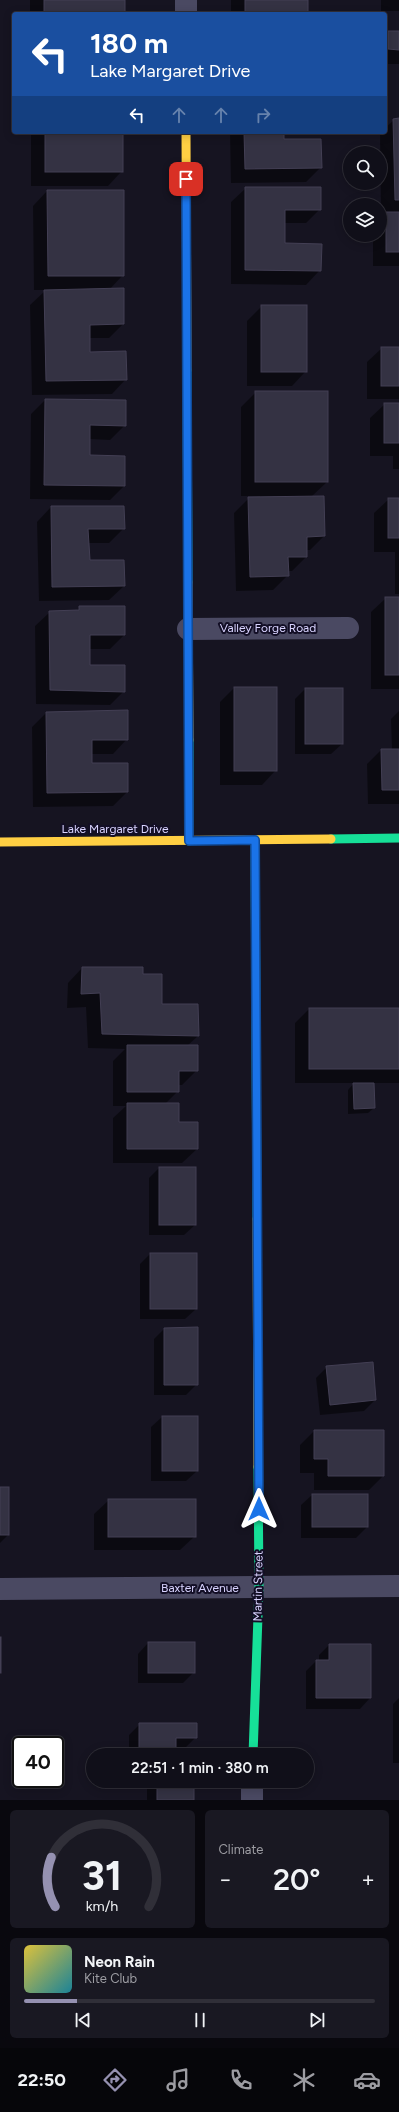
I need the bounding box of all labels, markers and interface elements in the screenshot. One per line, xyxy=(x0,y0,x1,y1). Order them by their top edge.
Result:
text: 180 m xyxy=(90,26,168,60)
icon: left xyxy=(24,28,76,80)
text: Lake Margaret Drive xyxy=(90,60,250,82)
icon: left xyxy=(126,104,148,126)
icon: ahead xyxy=(168,104,190,126)
icon: ahead xyxy=(210,104,232,126)
icon: right xyxy=(252,104,274,126)
map controls xyxy=(343,146,387,242)
button: search xyxy=(343,146,387,190)
pin xyxy=(169,162,203,196)
icon: arrive xyxy=(175,168,197,190)
button: layers xyxy=(343,198,387,242)
street label: Valley Forge Road xyxy=(220,621,316,635)
street label: Lake Margaret Drive xyxy=(62,822,169,836)
position arrow xyxy=(238,1488,280,1530)
street label: Martin Street xyxy=(250,1550,266,1622)
street label: Baxter Avenue xyxy=(161,1581,239,1595)
speed limit sign: 40 xyxy=(12,1736,64,1788)
text: 22:51 · 1 min · 380 m xyxy=(131,1759,269,1777)
text: Climate xyxy=(219,1842,263,1857)
text: 31 xyxy=(82,1850,123,1900)
text: 20° xyxy=(273,1861,321,1898)
text: − xyxy=(219,1866,232,1893)
text: + xyxy=(361,1866,375,1893)
text: km/h xyxy=(86,1897,119,1915)
text: Neon Rain xyxy=(84,1953,155,1971)
text: Kite Club xyxy=(84,1971,137,1986)
icon: previous xyxy=(72,2009,94,2031)
icon: pause xyxy=(189,2009,211,2031)
icon: next xyxy=(306,2009,328,2031)
icon: directions xyxy=(101,2066,129,2094)
icon: music xyxy=(164,2066,192,2094)
icon: phone xyxy=(227,2066,255,2094)
icon: climate xyxy=(290,2066,318,2094)
icon: car xyxy=(353,2066,381,2094)
text: 22:50 xyxy=(18,2069,66,2091)

